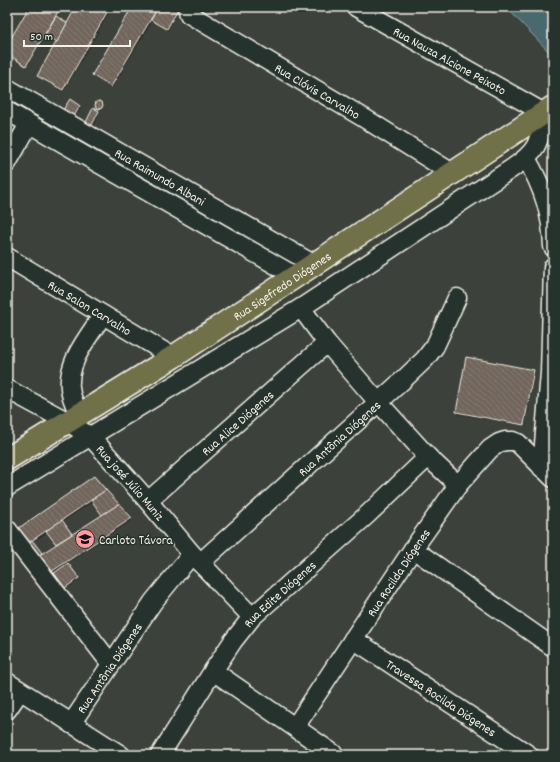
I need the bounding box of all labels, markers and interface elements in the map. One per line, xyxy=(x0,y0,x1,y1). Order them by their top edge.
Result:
scale bar xyxy=(24,22,130,48)
street label: Rua Nauza Alcione Peixoto xyxy=(389,23,509,101)
text: 50 m xyxy=(30,29,53,46)
street label: Rua Clóvis Carvalho xyxy=(270,60,363,126)
street label: Rua Raimundo Albani xyxy=(110,145,209,212)
street label: Rua Sigefredo Diógenes xyxy=(230,248,336,327)
street label: Rua Salon Carvalho xyxy=(43,277,134,342)
street label: Rua Alice Diógenes xyxy=(198,387,279,461)
street label: Rua Antônia Diógenes xyxy=(295,397,386,482)
street label: Rua josé Júlio Muniz xyxy=(90,442,168,526)
street label: Rua Rocilda Diógenes xyxy=(364,526,437,621)
school or university icon: Carloto Távora xyxy=(74,528,96,550)
place label: Carloto Távora xyxy=(99,532,173,551)
street label: Rua Edite Diógenes xyxy=(240,557,322,633)
street label: Rua Antônia Diógenes xyxy=(74,620,148,718)
street label: Travessa Rocilda Diógenes xyxy=(381,656,499,743)

